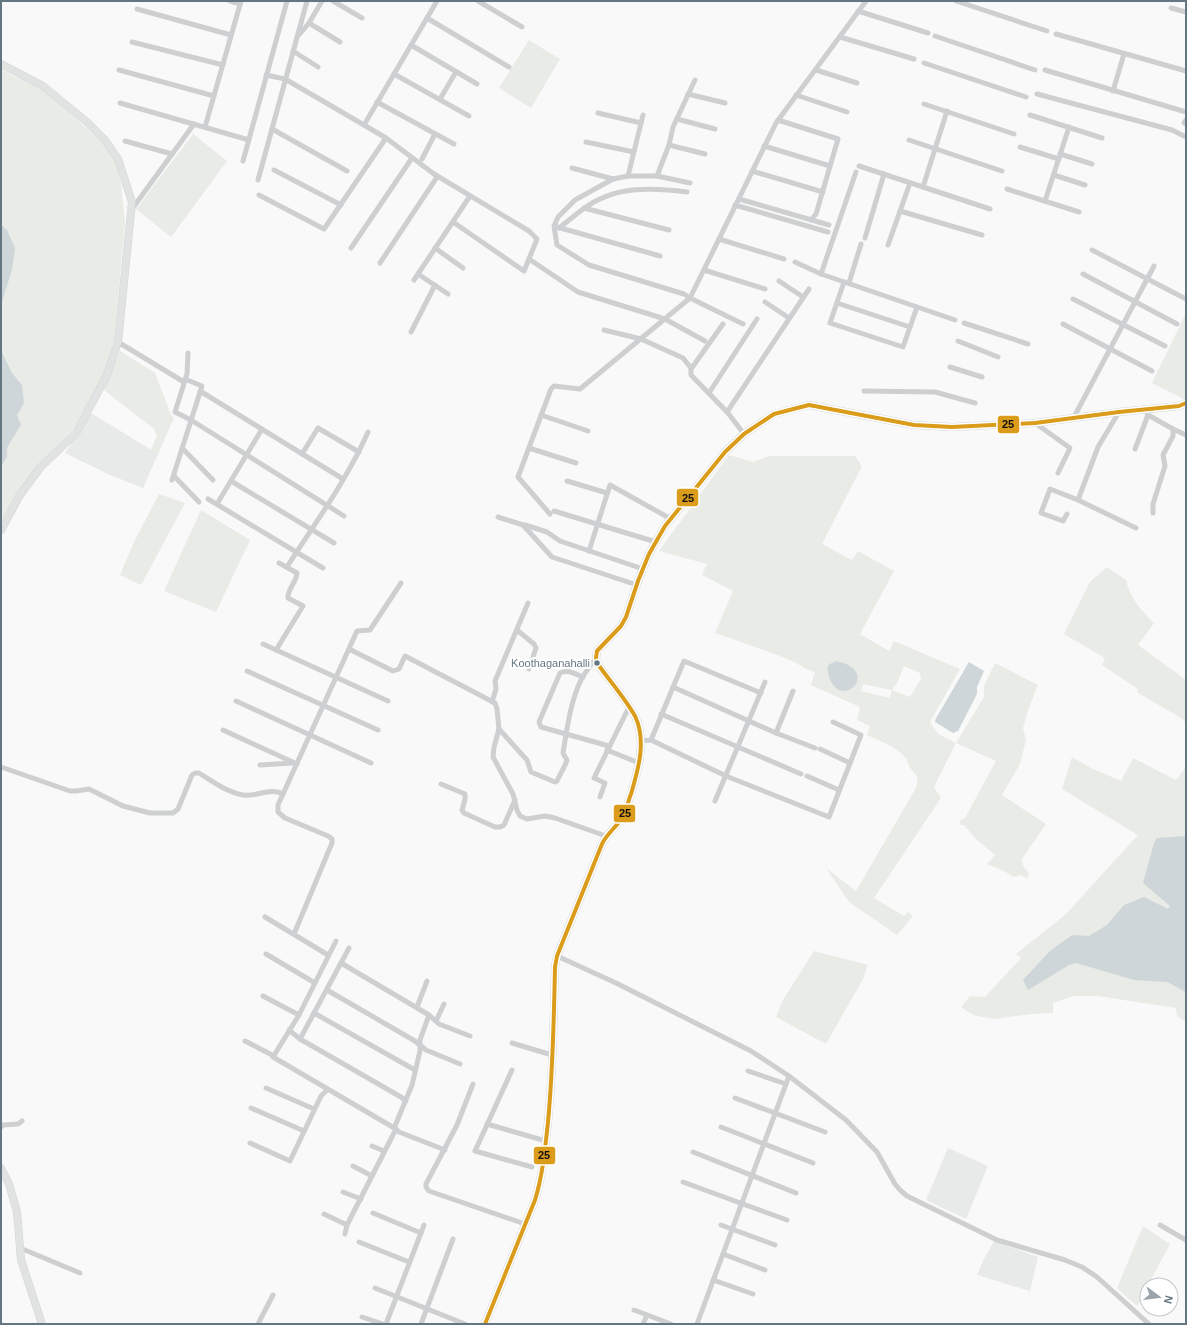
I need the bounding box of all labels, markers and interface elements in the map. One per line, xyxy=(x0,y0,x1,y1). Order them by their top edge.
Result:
line badge: 25 xyxy=(997,415,1020,434)
text: 25 xyxy=(1002,418,1014,430)
line badge: 25 xyxy=(676,488,699,507)
text: 25 xyxy=(682,492,694,504)
place label: Koothaganahalli xyxy=(511,657,590,669)
marker: Koothaganahalli xyxy=(592,658,602,668)
line badge: 25 xyxy=(613,804,636,823)
text: 25 xyxy=(619,807,631,819)
line badge: 25 xyxy=(533,1146,556,1165)
text: 25 xyxy=(538,1149,550,1161)
north arrow xyxy=(1139,1277,1179,1317)
text: N xyxy=(1162,1294,1175,1305)

